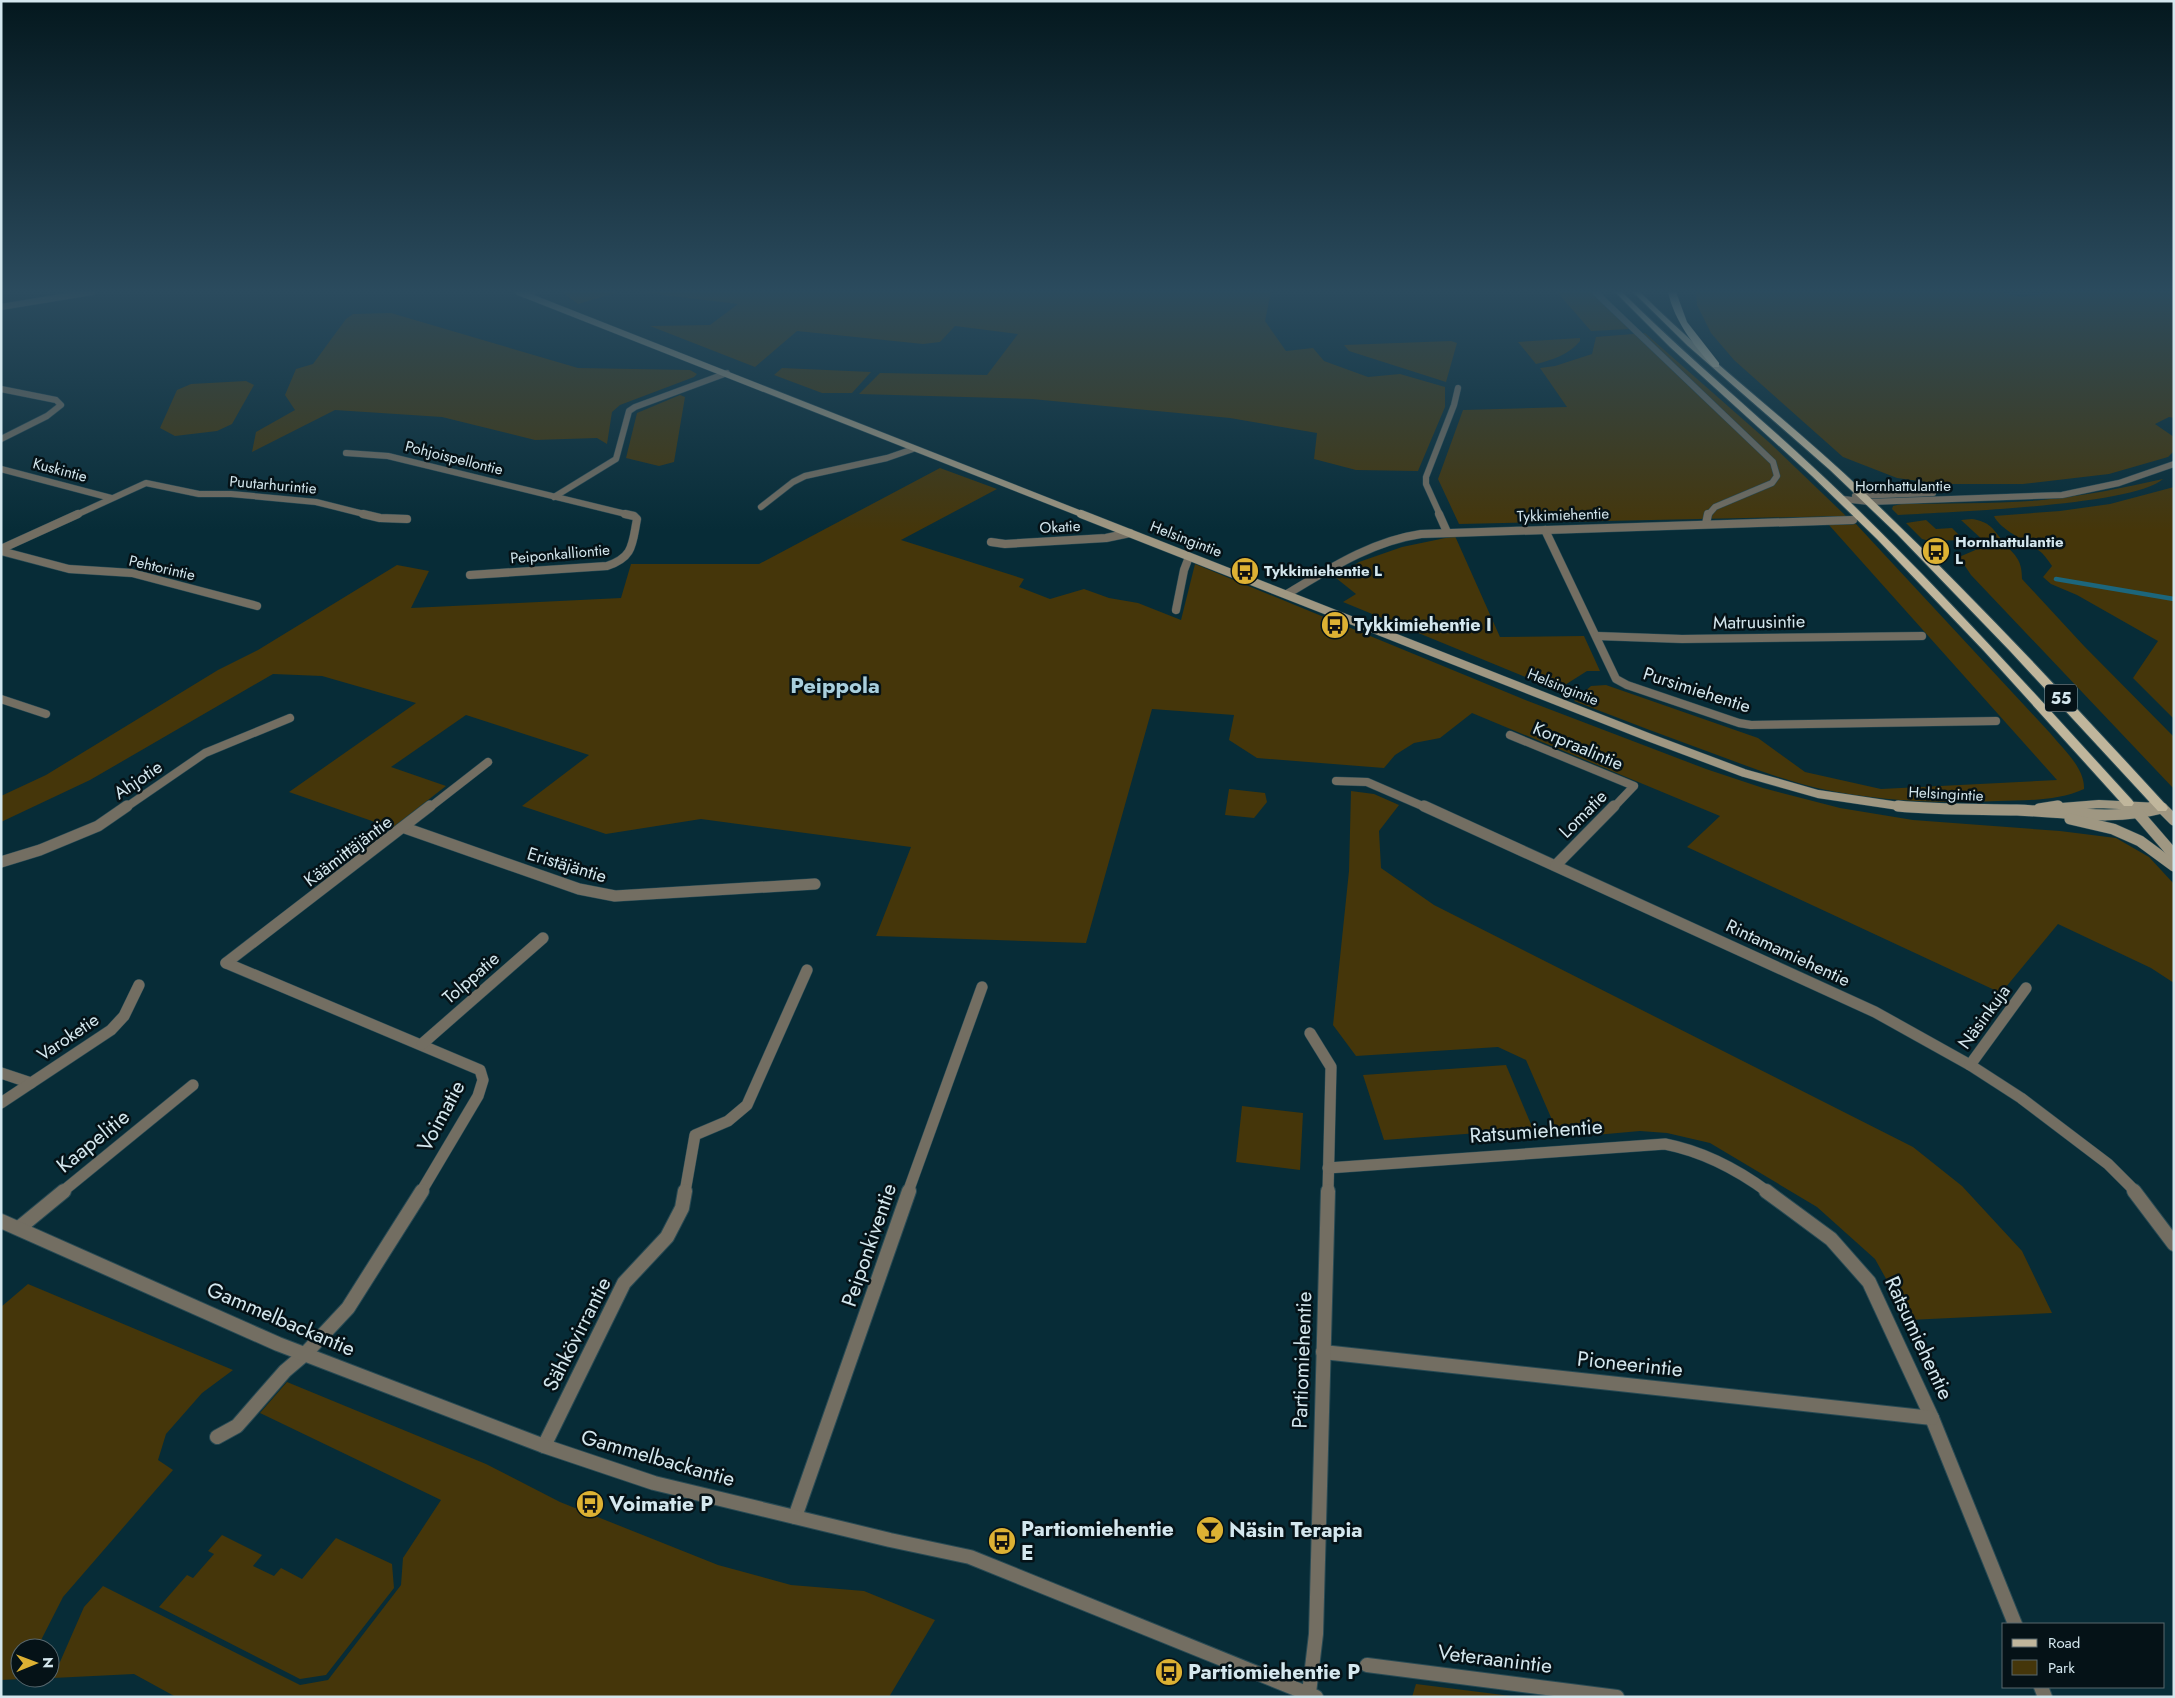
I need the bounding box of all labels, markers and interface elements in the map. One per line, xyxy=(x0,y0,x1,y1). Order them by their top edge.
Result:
street label: Pohjoispellontie xyxy=(403,435,506,481)
street label: Kuskintie xyxy=(30,452,90,488)
street label: Puutarhurintie xyxy=(228,470,318,500)
street label: Hornhattulantie xyxy=(1855,475,1951,497)
street label: Tykkimiehentie xyxy=(1517,502,1610,528)
street label: Okatie xyxy=(1039,515,1081,539)
street label: Helsingintie xyxy=(1147,515,1225,563)
place label: Hornhattulantie L xyxy=(1955,531,2064,570)
bus stop icon: Hornhattulantie L xyxy=(1921,536,1951,566)
street label: Peiponkalliontie xyxy=(509,539,611,569)
street label: Pehtorintie xyxy=(127,550,198,586)
bus stop icon: Tykkimiehentie L xyxy=(1230,556,1260,586)
place label: Tykkimiehentie L xyxy=(1264,560,1382,582)
street label: Matruusintie xyxy=(1713,608,1805,636)
bus stop icon: Tykkimiehentie I xyxy=(1320,610,1350,640)
place label: Tykkimiehentie I xyxy=(1354,612,1492,638)
street label: Pursimiehentie xyxy=(1640,660,1754,720)
street label: Helsingintie xyxy=(1524,663,1602,711)
district label: Peippola xyxy=(790,669,880,701)
road number: 55 xyxy=(2045,684,2077,711)
street label: Korpraalintie xyxy=(1529,715,1627,777)
street label: Ahjotie xyxy=(108,754,168,806)
street label: Helsingintie xyxy=(1908,781,1984,807)
street label: Lomatie xyxy=(1553,784,1613,844)
street label: Käämittäjäntie xyxy=(298,809,398,893)
street label: Eristäjäntie xyxy=(524,841,610,889)
street label: Rintamamiehentie xyxy=(1722,913,1854,993)
street label: Tolppatie xyxy=(437,946,505,1010)
street label: Näsinkuja xyxy=(1952,979,2016,1055)
street label: Varoketie xyxy=(32,1007,104,1067)
street label: Voimatie xyxy=(410,1075,472,1157)
street label: Kaapelitie xyxy=(50,1102,136,1180)
street label: Ratsumiehentie xyxy=(1468,1111,1604,1151)
street label: Peiponkiventie xyxy=(834,1179,904,1311)
street label: Ratsumiehentie xyxy=(1877,1271,1961,1405)
street label: Sähkövirrantie xyxy=(535,1272,619,1396)
street label: Gammelbackantie xyxy=(202,1274,360,1364)
street label: Partiomiehentie xyxy=(1285,1291,1319,1429)
street label: Pioneerintie xyxy=(1576,1344,1685,1384)
street label: Gammelbackantie xyxy=(578,1422,739,1494)
bus stop icon: Voimatie P xyxy=(575,1489,605,1519)
place label: Voimatie P xyxy=(608,1489,713,1519)
place label: Partiomiehentie E xyxy=(1021,1514,1174,1568)
bar icon: Näsin Terapia xyxy=(1195,1515,1225,1545)
place label: Näsin Terapia xyxy=(1229,1515,1363,1545)
bus stop icon: Partiomiehentie E xyxy=(987,1526,1017,1556)
legend xyxy=(2002,1623,2165,1688)
text: Road xyxy=(2048,1632,2080,1654)
street label: Veteraanintie xyxy=(1436,1637,1554,1681)
north arrow xyxy=(10,1638,60,1688)
text: N xyxy=(38,1657,58,1669)
bus stop icon: Partiomiehentie P xyxy=(1154,1657,1184,1687)
place label: Partiomiehentie P xyxy=(1188,1657,1360,1687)
text: Park xyxy=(2048,1657,2075,1679)

